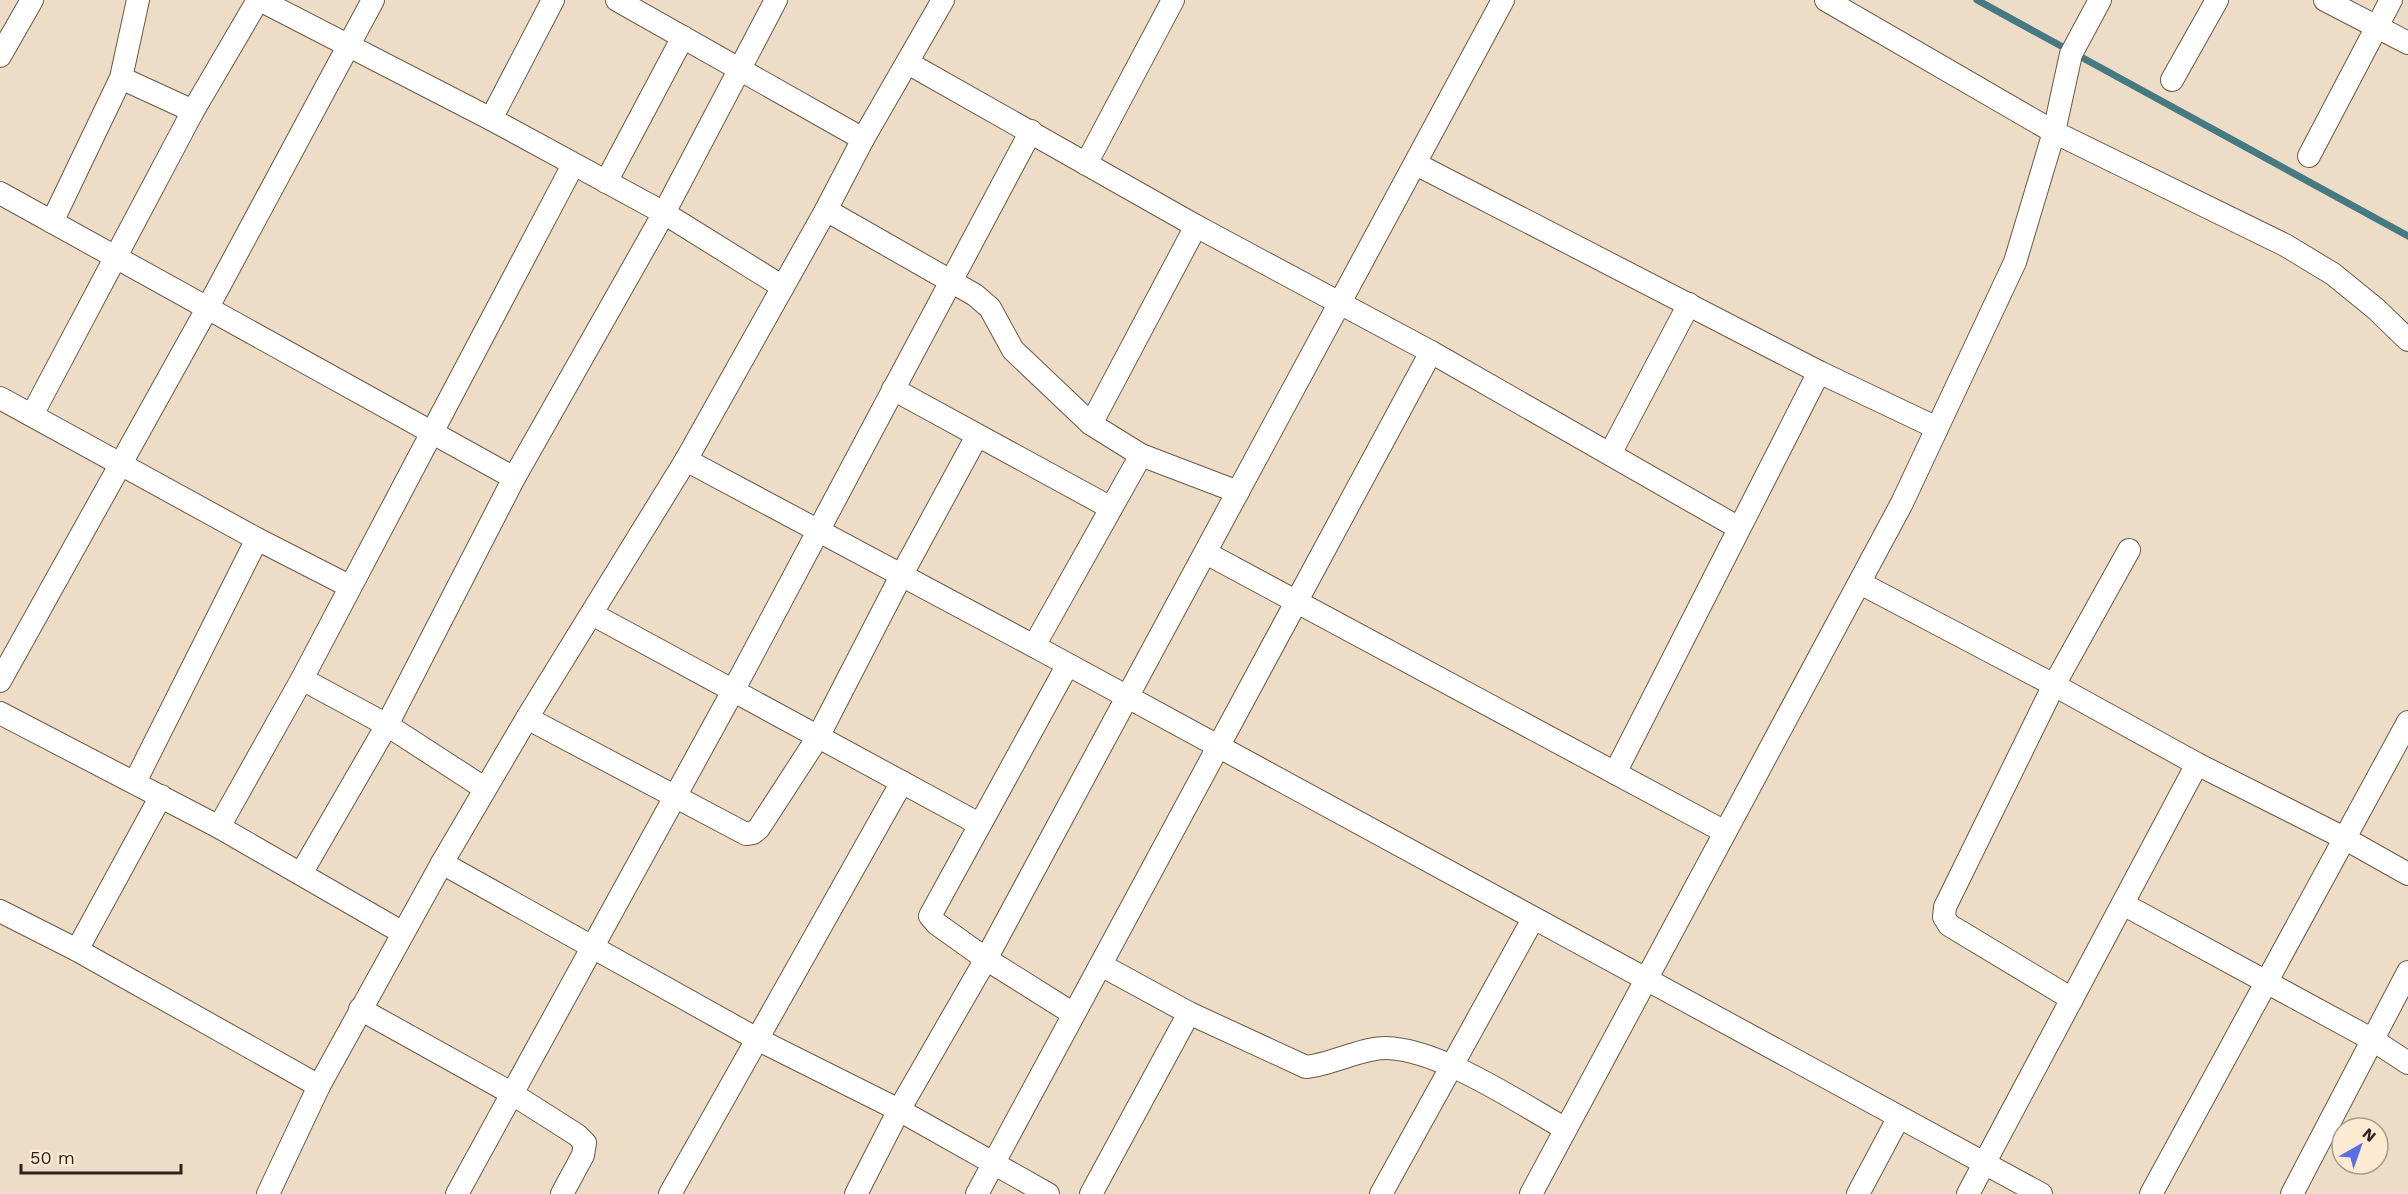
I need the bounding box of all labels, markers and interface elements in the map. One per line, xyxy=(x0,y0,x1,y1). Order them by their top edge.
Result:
north arrow xyxy=(2330,1116,2390,1176)
text: N xyxy=(2359,1124,2380,1146)
scale bar xyxy=(21,1137,182,1175)
text: 50 m xyxy=(30,1147,75,1168)

